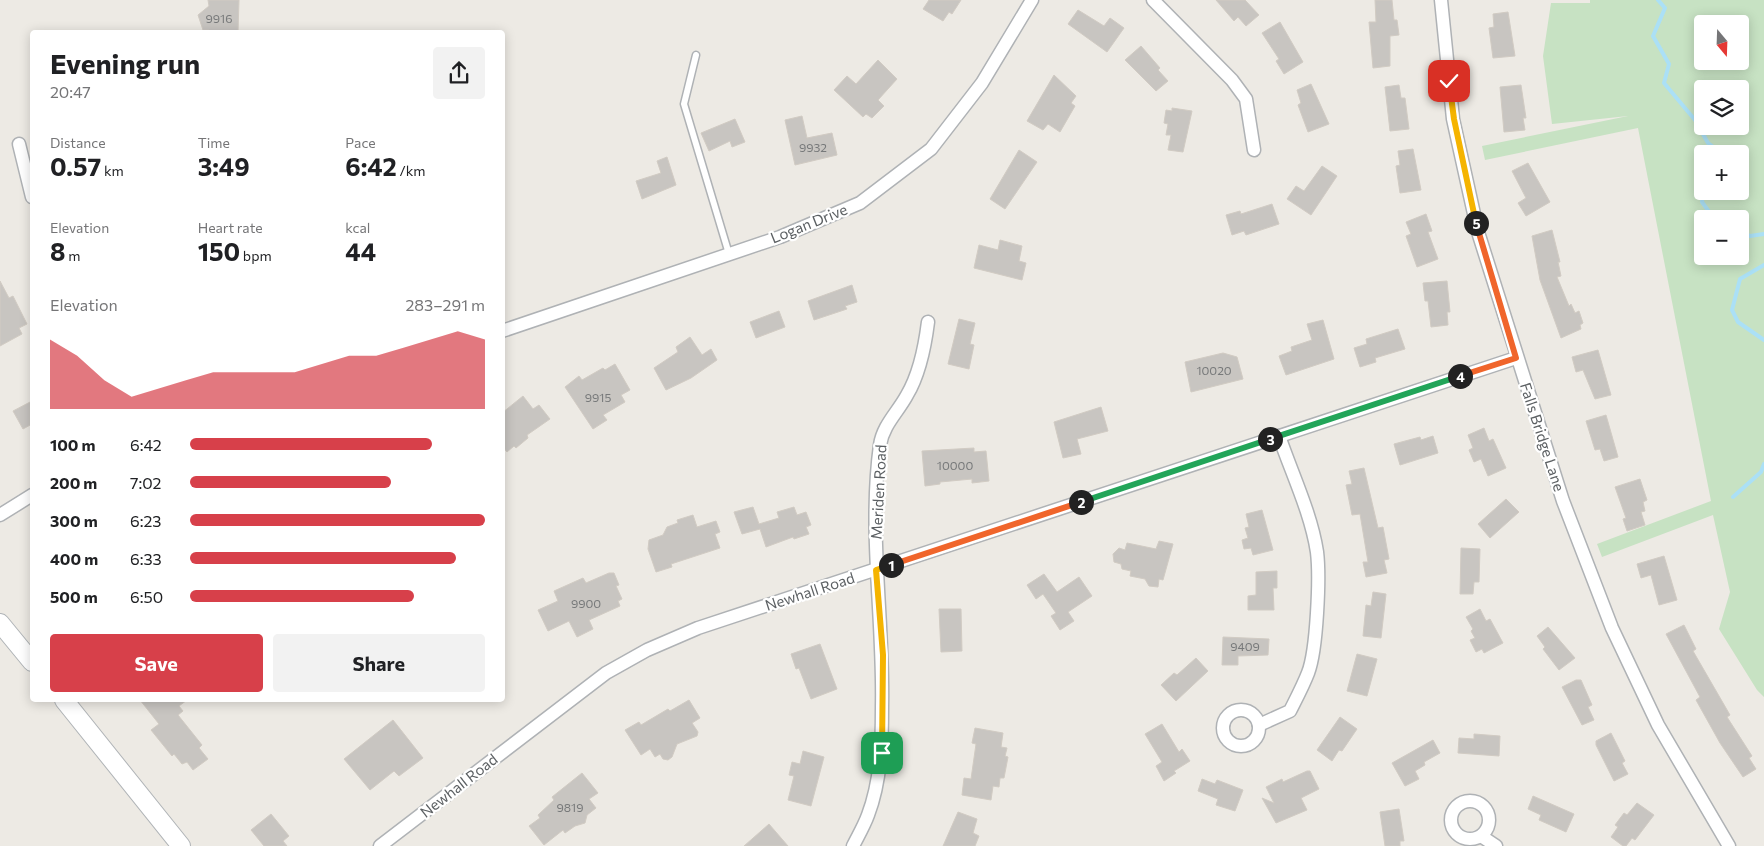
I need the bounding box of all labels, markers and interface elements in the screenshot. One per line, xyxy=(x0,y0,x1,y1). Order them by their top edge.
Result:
house number: 9916 xyxy=(206,11,232,25)
north arrow xyxy=(1694,15,1749,70)
map controls xyxy=(1694,15,1749,265)
text: Evening run xyxy=(50,46,200,80)
button: share xyxy=(433,47,485,99)
pin xyxy=(1428,60,1470,102)
icon: check xyxy=(1435,67,1463,95)
button: layers xyxy=(1694,80,1749,135)
text: 20:47 xyxy=(50,82,91,101)
text: Distance xyxy=(50,134,106,151)
text: Time xyxy=(198,134,230,151)
text: Pace xyxy=(345,134,376,151)
house number: 9932 xyxy=(799,140,827,154)
button: + xyxy=(1694,145,1749,200)
text: 0.57 xyxy=(50,151,101,181)
text: 3:49 xyxy=(198,151,250,181)
text: 6:42 xyxy=(345,151,397,181)
text: km xyxy=(101,162,124,179)
text: /km xyxy=(397,162,425,179)
street label: Logan Drive xyxy=(768,200,850,247)
pin: 5 xyxy=(1464,210,1488,236)
button: − xyxy=(1694,210,1749,265)
text: 5 xyxy=(1472,215,1481,232)
text: Elevation xyxy=(50,219,109,236)
text: Heart rate xyxy=(198,219,263,236)
text: kcal xyxy=(345,219,370,236)
text: 8 xyxy=(50,236,65,266)
text: 150 xyxy=(198,236,240,266)
text: 44 xyxy=(345,236,376,266)
text: m xyxy=(65,247,80,264)
text: bpm xyxy=(240,247,272,264)
text: Elevation xyxy=(50,295,118,314)
text: 283–291 m xyxy=(406,295,485,314)
house number: 10020 xyxy=(1196,363,1232,377)
pin: 4 xyxy=(1448,364,1472,388)
text: 4 xyxy=(1456,368,1465,385)
street label: Falls Bridge Lane xyxy=(1517,380,1569,493)
house number: 9915 xyxy=(585,390,611,404)
pin: 3 xyxy=(1258,426,1282,452)
text: 3 xyxy=(1266,431,1275,448)
text: 100 m xyxy=(50,435,96,454)
text: 6:42 xyxy=(130,435,162,454)
street label: Meriden Road xyxy=(867,444,889,540)
house number: 10000 xyxy=(937,458,973,472)
text: 200 m xyxy=(50,473,97,492)
text: 7:02 xyxy=(130,473,162,492)
pin: 2 xyxy=(1068,490,1094,514)
text: 2 xyxy=(1078,494,1085,511)
text: 300 m xyxy=(50,511,98,530)
text: 6:23 xyxy=(130,511,162,530)
text: 400 m xyxy=(50,549,98,568)
text: 6:33 xyxy=(130,549,162,568)
pin: 1 xyxy=(878,552,904,578)
text: 1 xyxy=(888,557,895,574)
street label: Newhall Road xyxy=(763,568,857,614)
text: 500 m xyxy=(50,587,98,606)
text: 6:50 xyxy=(130,587,163,606)
house number: 9900 xyxy=(571,596,601,610)
button: Save xyxy=(50,634,263,692)
button: Share xyxy=(273,634,485,692)
house number: 9409 xyxy=(1230,639,1260,653)
pin xyxy=(861,732,903,774)
icon: arrive xyxy=(868,739,896,767)
street label: Newhall Road xyxy=(416,749,501,821)
house number: 9819 xyxy=(557,800,583,814)

